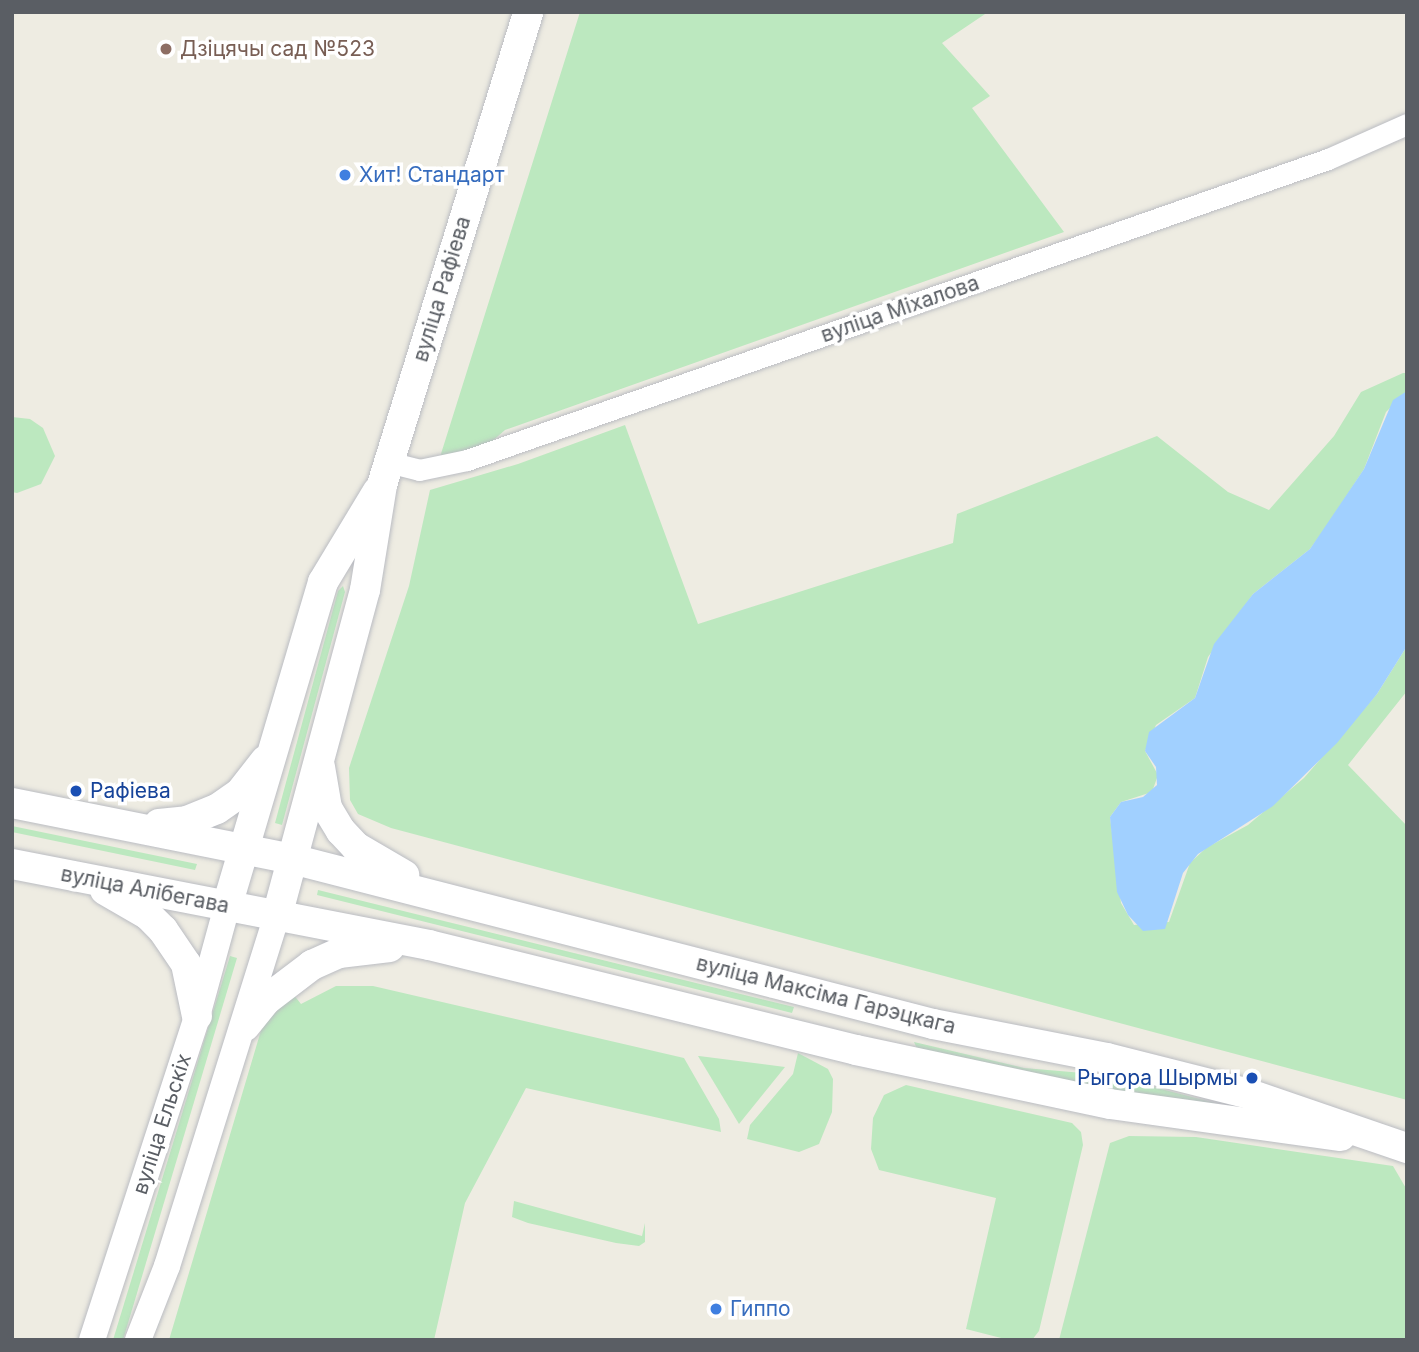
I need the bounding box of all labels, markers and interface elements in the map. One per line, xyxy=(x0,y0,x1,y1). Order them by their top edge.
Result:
place label: Дзіцячы сад №523 xyxy=(180,36,375,62)
marker: Дзіцячы сад №523 xyxy=(158,41,174,57)
place label: Хит! Стандарт xyxy=(359,162,504,188)
marker: Хит! Стандарт xyxy=(337,167,353,183)
street label: вуліца Рафіева xyxy=(408,213,476,365)
street label: вуліца Міхалова xyxy=(818,270,982,348)
place label: Рафіева xyxy=(90,778,171,804)
marker: Рафіева xyxy=(68,783,84,799)
street label: вуліца Алібегава xyxy=(59,861,231,919)
street label: вуліца Максіма Гарэцкага xyxy=(694,951,958,1039)
street label: вуліца Ельскіх xyxy=(127,1050,197,1198)
place label: Рыгора Шырмы xyxy=(1077,1065,1238,1091)
marker: Рыгора Шырмы xyxy=(1244,1070,1260,1086)
place label: Гиппо xyxy=(730,1296,791,1322)
marker: Гиппо xyxy=(708,1301,724,1317)

